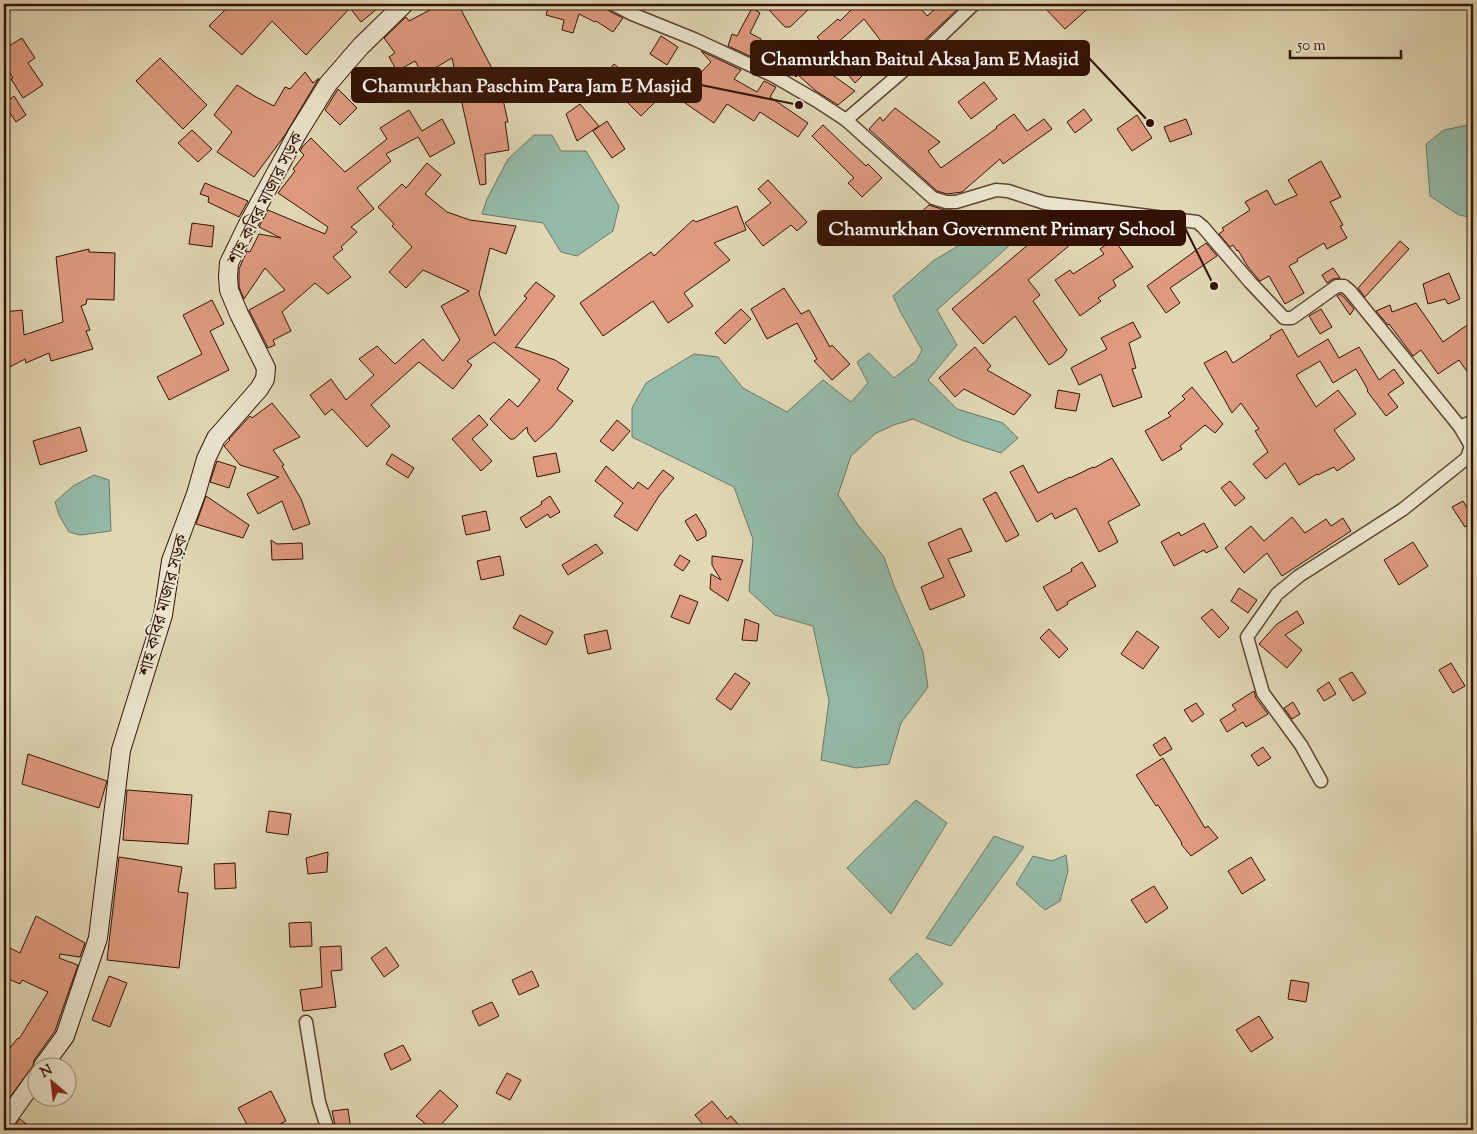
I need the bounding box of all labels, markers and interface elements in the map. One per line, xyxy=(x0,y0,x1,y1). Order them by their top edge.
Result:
scale bar xyxy=(1290,28,1401,60)
text: 50 m xyxy=(1296,36,1326,57)
callout: Chamurkhan Baitul Aksa Jam E Masjid xyxy=(751,41,1089,75)
text: Chamurkhan Baitul Aksa Jam E Masjid xyxy=(761,47,1079,74)
callout: Chamurkhan Paschim Para Jam E Masjid xyxy=(352,68,701,102)
text: Chamurkhan Paschim Para Jam E Masjid xyxy=(362,74,692,101)
street label: শাহ কবির মাজার সড়ক xyxy=(222,127,312,270)
callout: Chamurkhan Government Primary School xyxy=(818,211,1185,245)
text: Chamurkhan Government Primary School xyxy=(829,217,1176,244)
street label: শাহ কবির মাজার সড়ক xyxy=(133,531,197,680)
north arrow xyxy=(28,1056,78,1106)
text: N xyxy=(37,1061,56,1084)

